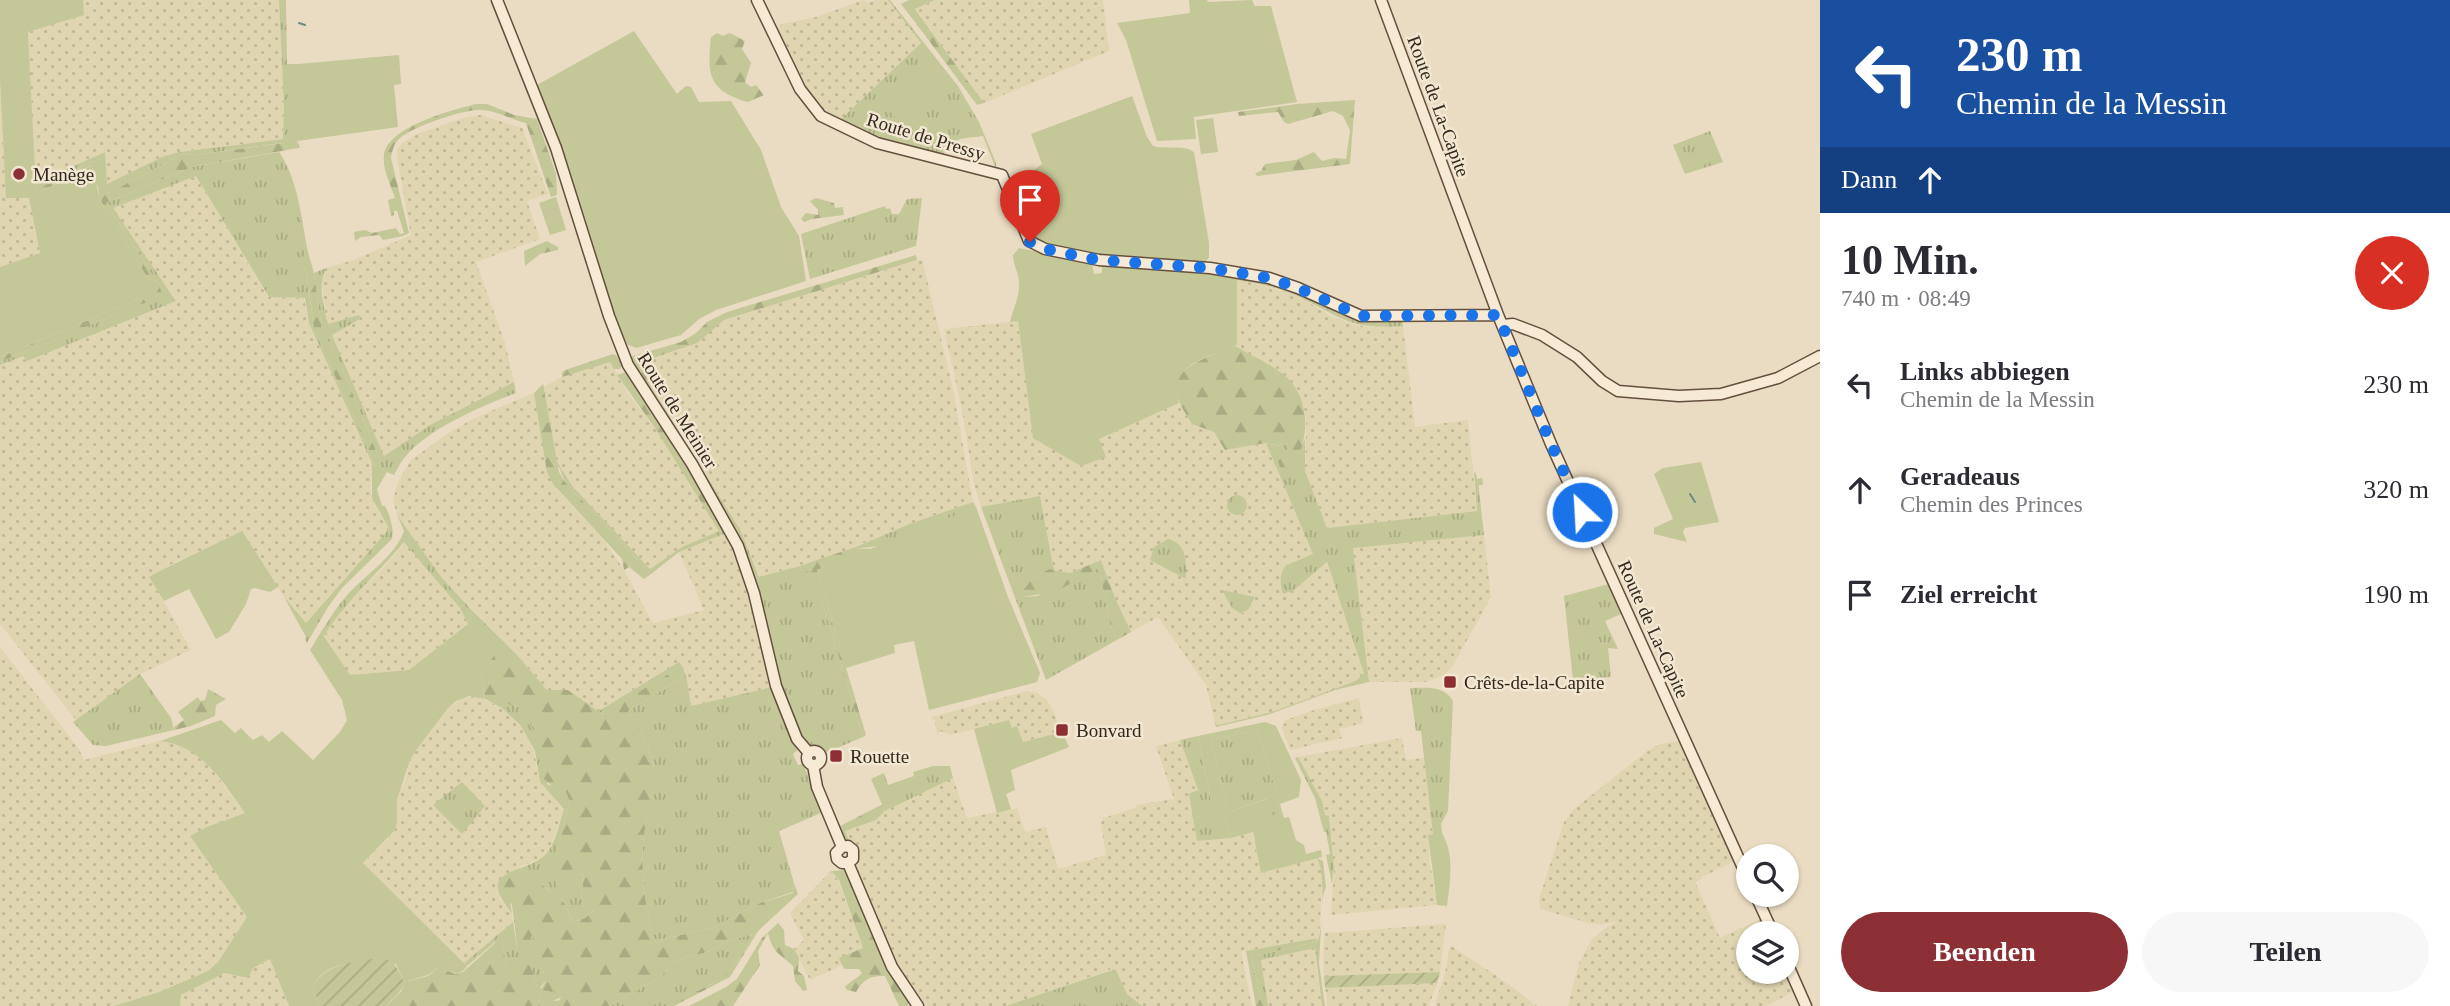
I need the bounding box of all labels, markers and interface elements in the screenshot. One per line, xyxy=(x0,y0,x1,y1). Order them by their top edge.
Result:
text: 230 m xyxy=(1956,27,2083,82)
icon: left xyxy=(1841,28,1932,119)
street label: Route de La-Capite xyxy=(1403,33,1474,180)
text: Chemin de la Messin xyxy=(1956,85,2227,121)
street label: Route de Pressy xyxy=(864,109,988,165)
icon: ahead xyxy=(1911,161,1949,199)
place label: Manège xyxy=(33,164,94,185)
text: Dann xyxy=(1841,165,1897,194)
marker: Manège xyxy=(11,166,27,182)
pin xyxy=(1000,170,1060,242)
icon: arrive xyxy=(1011,181,1049,219)
button: close xyxy=(2355,236,2429,310)
text: 10 Min. xyxy=(1841,237,1979,283)
text: 740 m · 08:49 xyxy=(1841,286,1971,311)
street label: Route de Meinier xyxy=(633,348,722,473)
text: Links abbiegen xyxy=(1900,357,2070,386)
icon: left xyxy=(1841,366,1879,404)
text: 230 m xyxy=(2363,370,2429,399)
text: Chemin de la Messin xyxy=(1900,387,2095,412)
text: Geradeaus xyxy=(1900,462,2020,491)
icon: ahead xyxy=(1841,471,1879,509)
position arrow xyxy=(1545,475,1619,549)
text: 320 m xyxy=(2363,475,2429,504)
text: Chemin des Princes xyxy=(1900,492,2083,517)
street label: Route de La-Capite xyxy=(1614,557,1693,701)
icon: arrive xyxy=(1841,576,1879,614)
text: Ziel erreicht xyxy=(1900,580,2037,609)
text: 190 m xyxy=(2363,580,2429,609)
place label: Crêts-de-la-Capite xyxy=(1464,672,1604,693)
marker: Crêts-de-la-Capite xyxy=(1442,674,1458,690)
place label: Bonvard xyxy=(1076,720,1142,741)
marker: Bonvard xyxy=(1054,722,1070,738)
place label: Rouette xyxy=(850,746,909,767)
marker: Rouette xyxy=(828,748,844,764)
map controls xyxy=(1736,844,1799,984)
button: search xyxy=(1736,844,1799,907)
button: Beenden xyxy=(1841,912,2128,992)
button: Teilen xyxy=(2142,912,2429,992)
button: layers xyxy=(1736,921,1799,984)

